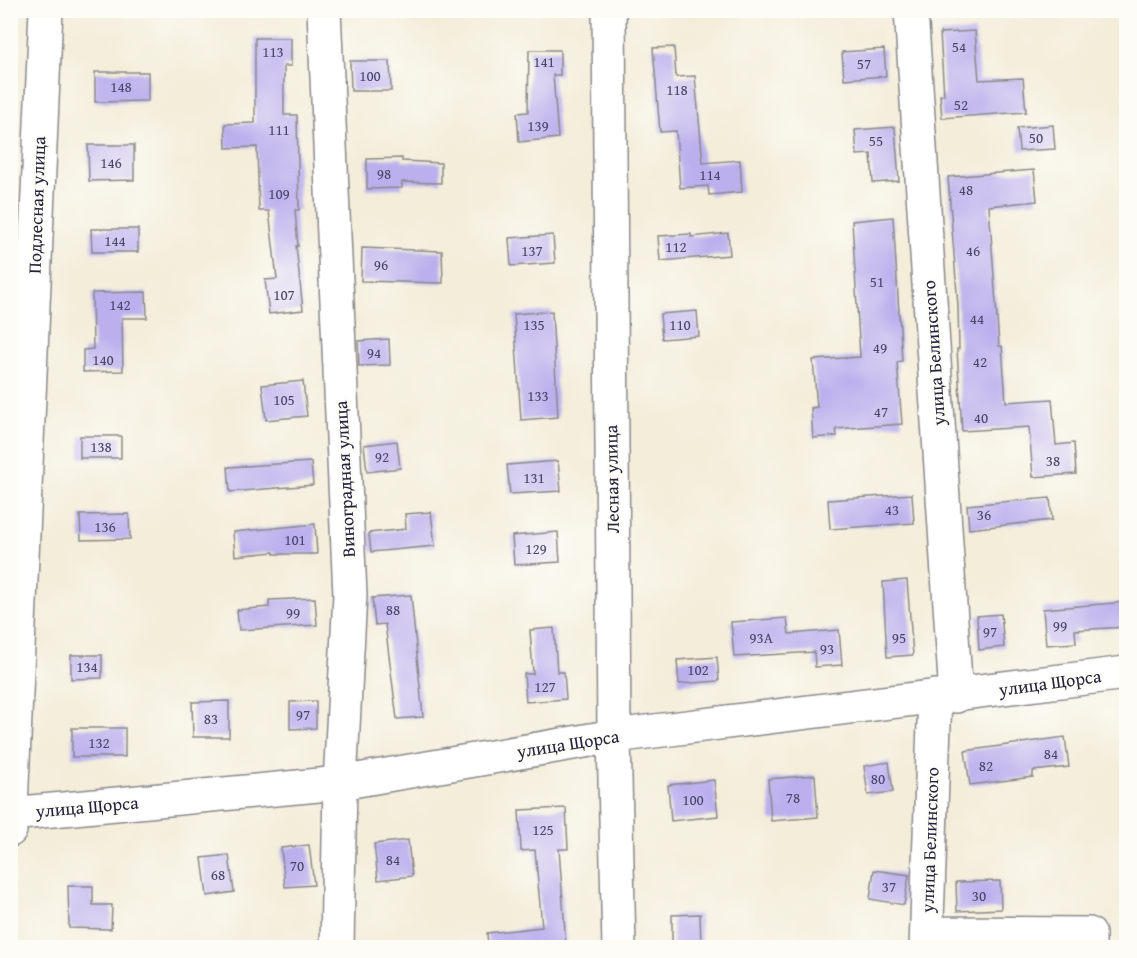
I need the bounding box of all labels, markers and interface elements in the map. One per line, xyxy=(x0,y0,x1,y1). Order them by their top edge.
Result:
house number: 54 xyxy=(952,36,966,57)
house number: 113 xyxy=(262,41,284,62)
house number: 141 xyxy=(533,51,555,72)
house number: 57 xyxy=(857,53,871,74)
house number: 100 xyxy=(359,65,381,86)
house number: 148 xyxy=(110,76,132,97)
house number: 118 xyxy=(666,79,688,100)
house number: 52 xyxy=(954,94,968,115)
house number: 139 xyxy=(527,115,549,136)
house number: 111 xyxy=(268,119,290,140)
house number: 50 xyxy=(1029,127,1043,148)
house number: 55 xyxy=(869,130,883,151)
street label: Подлесная улица xyxy=(21,135,52,274)
house number: 146 xyxy=(100,152,122,173)
house number: 98 xyxy=(377,163,391,184)
house number: 114 xyxy=(699,164,721,185)
house number: 48 xyxy=(959,179,973,200)
house number: 109 xyxy=(268,183,290,204)
house number: 144 xyxy=(104,230,126,251)
house number: 112 xyxy=(665,236,687,257)
house number: 137 xyxy=(521,240,543,261)
house number: 46 xyxy=(966,240,980,261)
house number: 96 xyxy=(374,254,388,275)
house number: 51 xyxy=(870,271,884,292)
street label: улица Белинского xyxy=(915,279,952,428)
house number: 107 xyxy=(273,284,295,305)
house number: 142 xyxy=(109,294,131,315)
house number: 44 xyxy=(970,308,984,329)
house number: 135 xyxy=(523,314,545,335)
house number: 110 xyxy=(669,314,691,335)
house number: 49 xyxy=(873,337,887,358)
house number: 94 xyxy=(367,342,381,363)
house number: 140 xyxy=(92,349,114,370)
house number: 42 xyxy=(973,351,987,372)
house number: 133 xyxy=(527,385,549,406)
house number: 105 xyxy=(273,389,295,410)
street label: Виноградная улица xyxy=(327,400,362,558)
house number: 47 xyxy=(874,401,888,422)
house number: 40 xyxy=(974,407,988,428)
street label: Лесная улица xyxy=(597,424,626,534)
house number: 138 xyxy=(90,436,112,457)
house number: 92 xyxy=(375,446,389,467)
house number: 38 xyxy=(1046,450,1060,471)
house number: 131 xyxy=(523,467,545,488)
house number: 43 xyxy=(885,499,899,520)
house number: 36 xyxy=(977,504,991,525)
house number: 136 xyxy=(94,516,116,537)
house number: 101 xyxy=(284,529,306,550)
house number: 129 xyxy=(525,538,547,559)
house number: 88 xyxy=(386,599,400,620)
house number: 99 xyxy=(286,602,300,623)
house number: 99 xyxy=(1053,615,1067,636)
house number: 97 xyxy=(983,621,997,642)
house number: 93А xyxy=(749,627,773,648)
house number: 95 xyxy=(892,627,906,648)
house number: 93 xyxy=(820,638,834,659)
house number: 134 xyxy=(76,656,98,677)
house number: 102 xyxy=(687,659,709,680)
street label: улица Щорса xyxy=(996,662,1103,703)
house number: 127 xyxy=(534,676,556,697)
house number: 97 xyxy=(296,704,310,725)
house number: 83 xyxy=(204,708,218,729)
street label: улица Щорса xyxy=(514,722,621,765)
house number: 132 xyxy=(88,732,110,753)
house number: 84 xyxy=(1044,743,1058,764)
house number: 82 xyxy=(979,755,993,776)
street label: улица Белинского xyxy=(913,767,946,914)
house number: 80 xyxy=(871,768,885,789)
house number: 78 xyxy=(786,787,800,808)
street label: улица Щорса xyxy=(33,789,140,825)
house number: 100 xyxy=(682,789,704,810)
house number: 125 xyxy=(532,819,554,840)
house number: 84 xyxy=(386,849,400,870)
house number: 70 xyxy=(290,855,304,876)
house number: 68 xyxy=(211,864,225,885)
house number: 37 xyxy=(882,876,896,897)
house number: 30 xyxy=(972,885,986,906)

